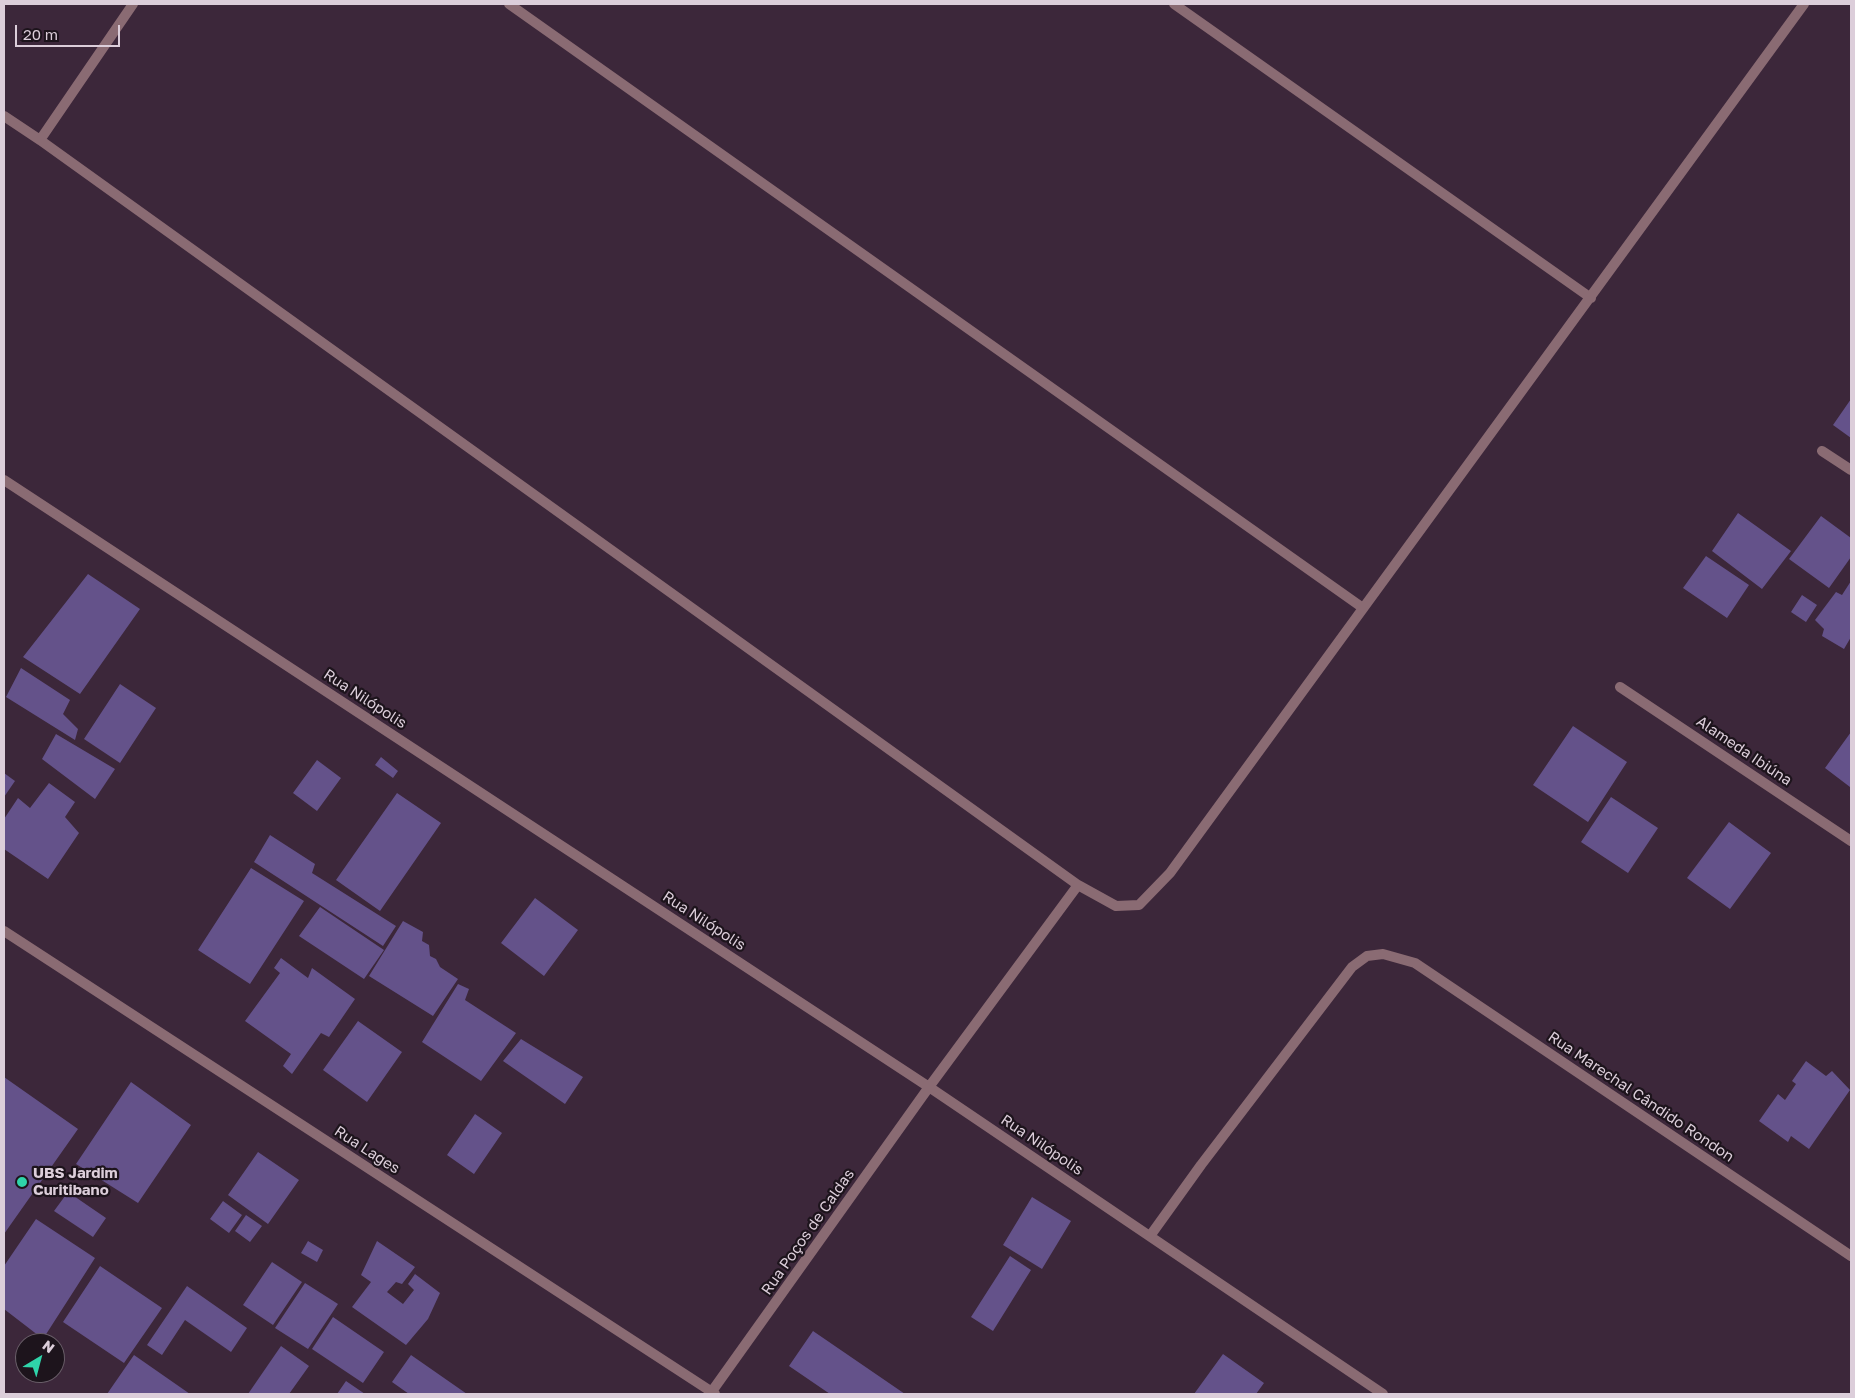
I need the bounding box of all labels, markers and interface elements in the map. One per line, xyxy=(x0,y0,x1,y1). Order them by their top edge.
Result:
scale bar xyxy=(18,15,122,47)
text: 20 m xyxy=(23,25,58,43)
street label: Rua Nilópolis xyxy=(320,666,410,732)
street label: Alameda Ibiúna xyxy=(1693,712,1795,790)
street label: Rua Nilópolis xyxy=(659,888,749,954)
street label: Rua Marechal Cândido Rondon xyxy=(1545,1028,1737,1166)
street label: Rua Nilópolis xyxy=(997,1111,1087,1179)
street label: Rua Lages xyxy=(331,1122,403,1178)
place label: UBS Jardim Curitibano xyxy=(33,1164,118,1199)
street label: Rua Poços de Caldas xyxy=(758,1166,858,1298)
marker: UBS Jardim Curitibano xyxy=(15,1175,29,1189)
north arrow xyxy=(15,1333,65,1383)
text: N xyxy=(39,1336,58,1356)

